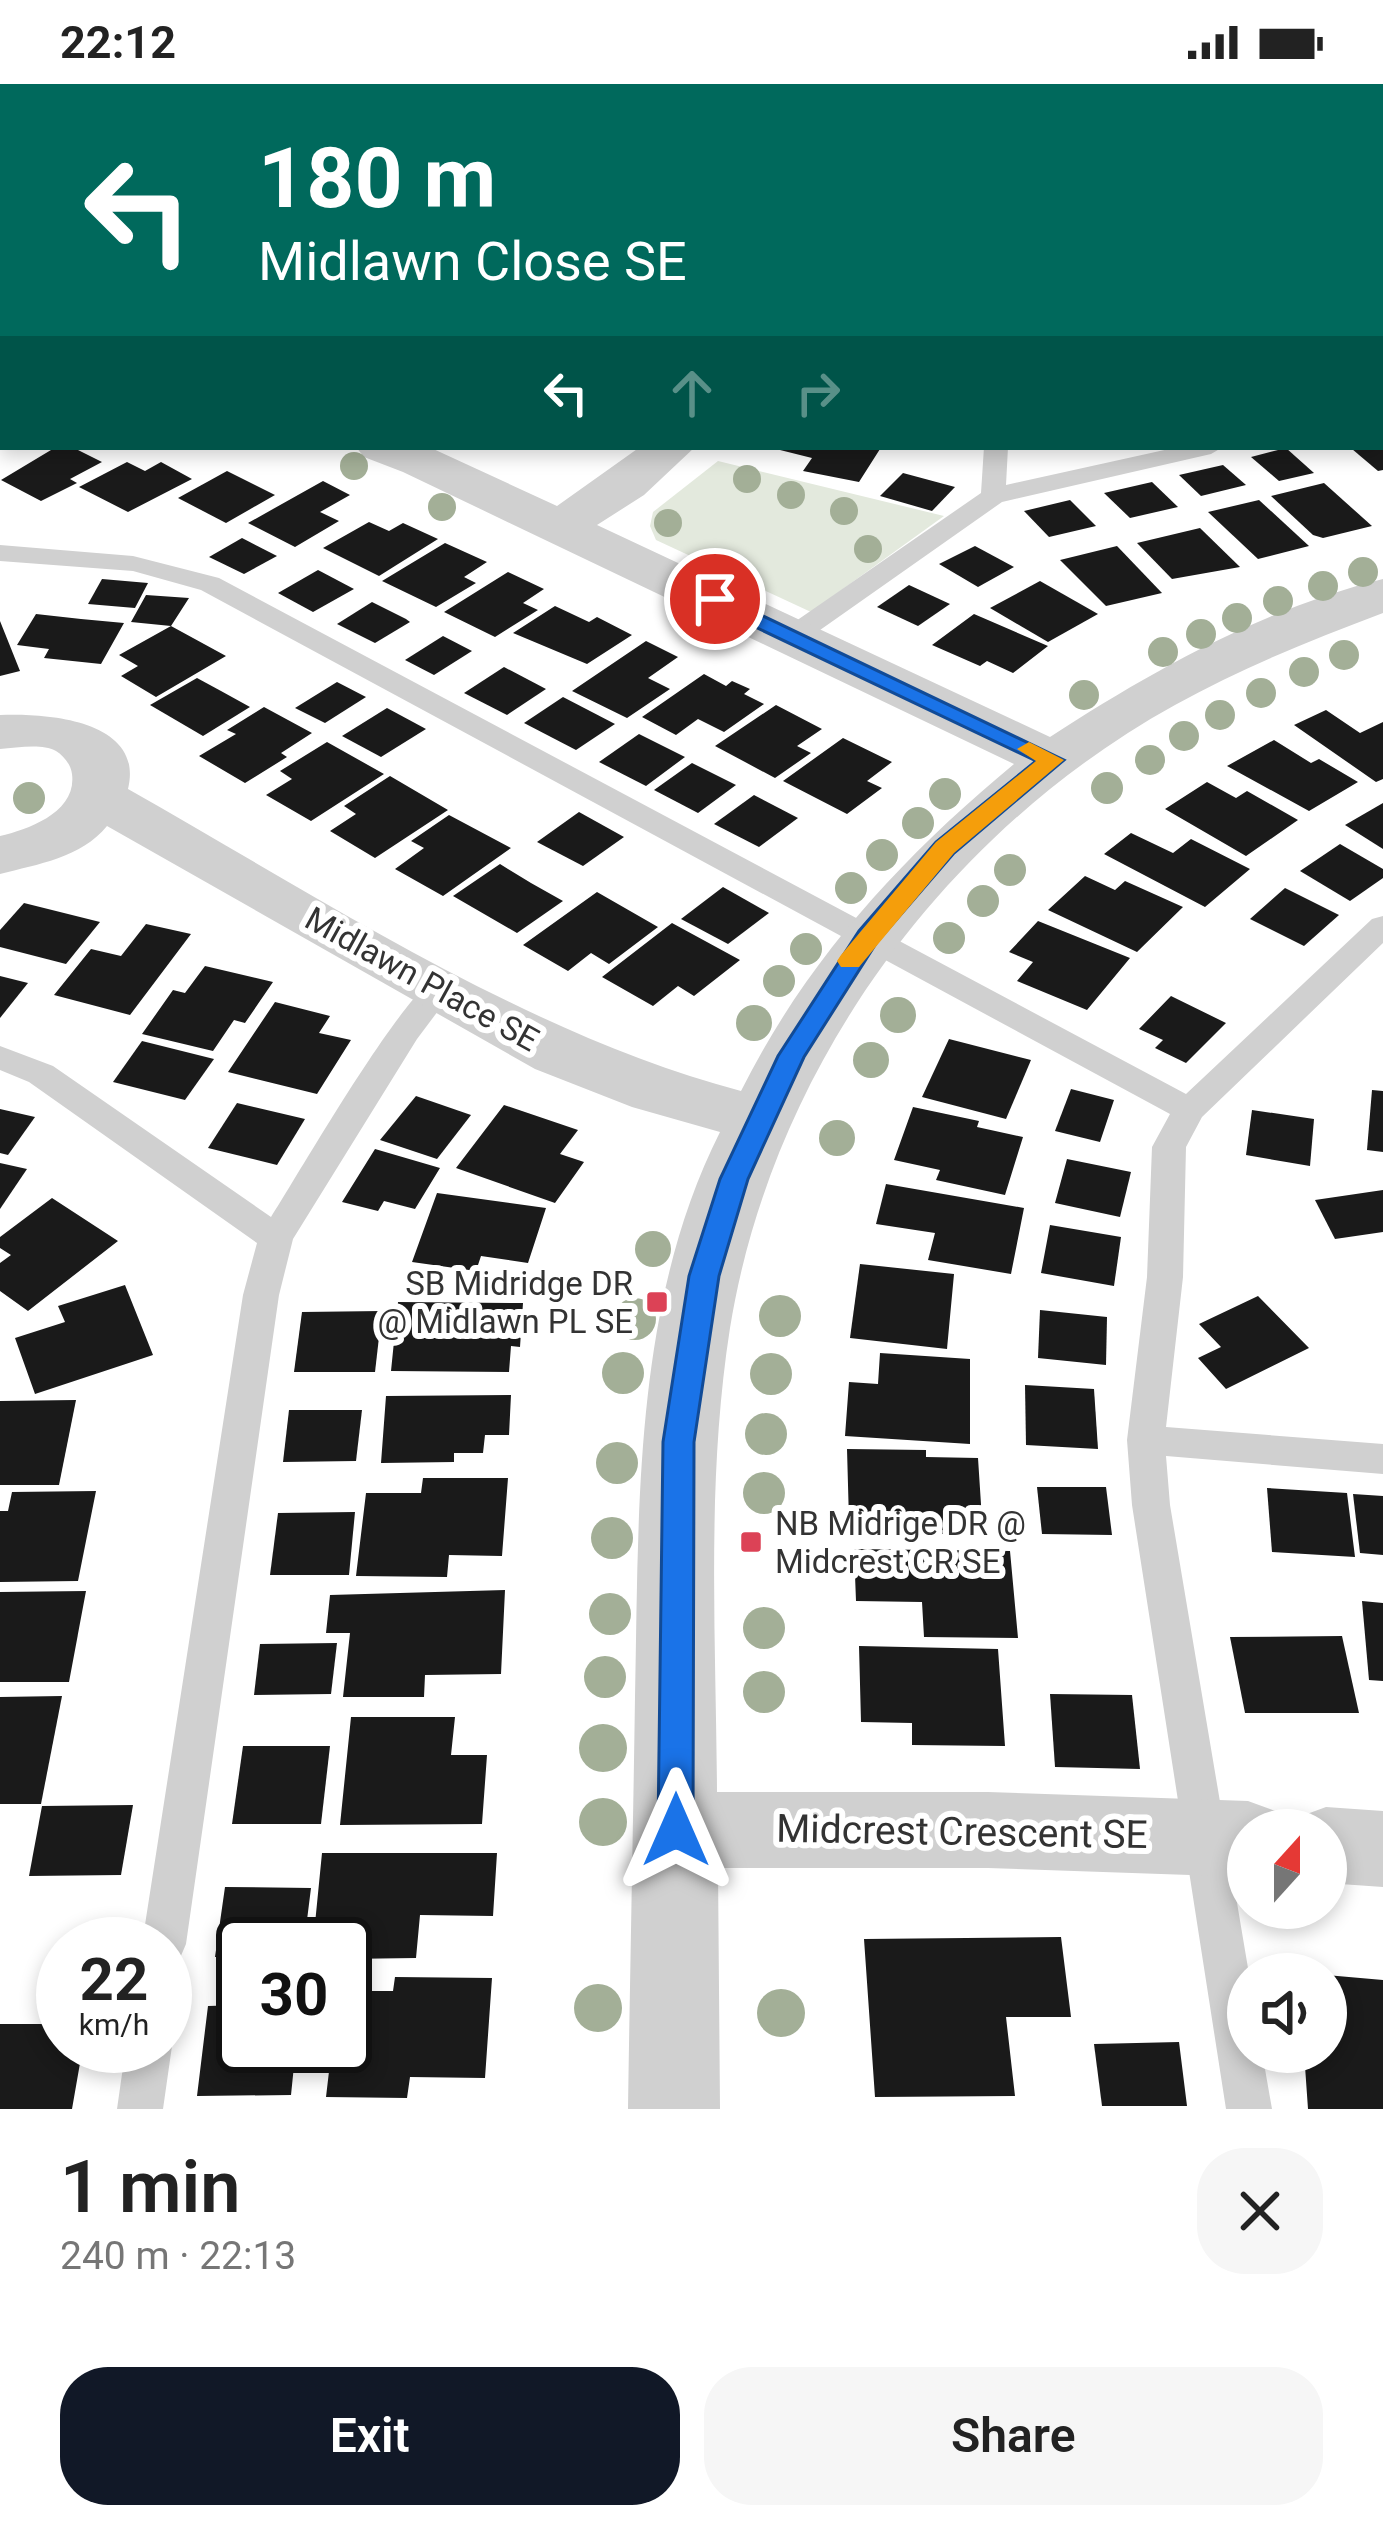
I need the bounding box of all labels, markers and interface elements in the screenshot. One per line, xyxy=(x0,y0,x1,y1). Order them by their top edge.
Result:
text: 22:12 xyxy=(60,16,176,69)
text: 180 m xyxy=(258,129,496,228)
icon: left xyxy=(60,132,216,288)
text: Midlawn Close SE xyxy=(258,230,687,293)
icon: left xyxy=(533,360,599,426)
icon: ahead xyxy=(659,360,725,426)
icon: right xyxy=(785,360,851,426)
pin xyxy=(664,548,766,650)
icon: arrive xyxy=(682,566,748,632)
street label: Midlawn Place SE xyxy=(299,899,545,1059)
place label: SB Midridge DR @ Midlawn PL SE xyxy=(377,1264,633,1341)
marker: SB Midridge DR @ Midlawn PL SE xyxy=(644,1289,670,1315)
place label: NB Midrige DR @ Midcrest CR SE xyxy=(775,1504,1026,1581)
marker: NB Midrige DR @ Midcrest CR SE xyxy=(738,1529,764,1555)
position arrow xyxy=(613,1767,739,1893)
street label: Midcrest Crescent SE xyxy=(776,1806,1148,1858)
north arrow xyxy=(1227,1809,1347,1929)
map controls xyxy=(1227,1809,1347,2073)
speed limit sign: 30 xyxy=(216,1917,372,2073)
text: 22 xyxy=(80,1944,148,2015)
button: sound xyxy=(1227,1953,1347,2073)
text: km/h xyxy=(79,2007,149,2042)
text: 1 min xyxy=(60,2145,241,2230)
button: close xyxy=(1197,2148,1323,2274)
text: 240 m · 22:13 xyxy=(60,2233,296,2279)
button: Exit xyxy=(60,2367,680,2505)
button: Share xyxy=(704,2367,1323,2505)

